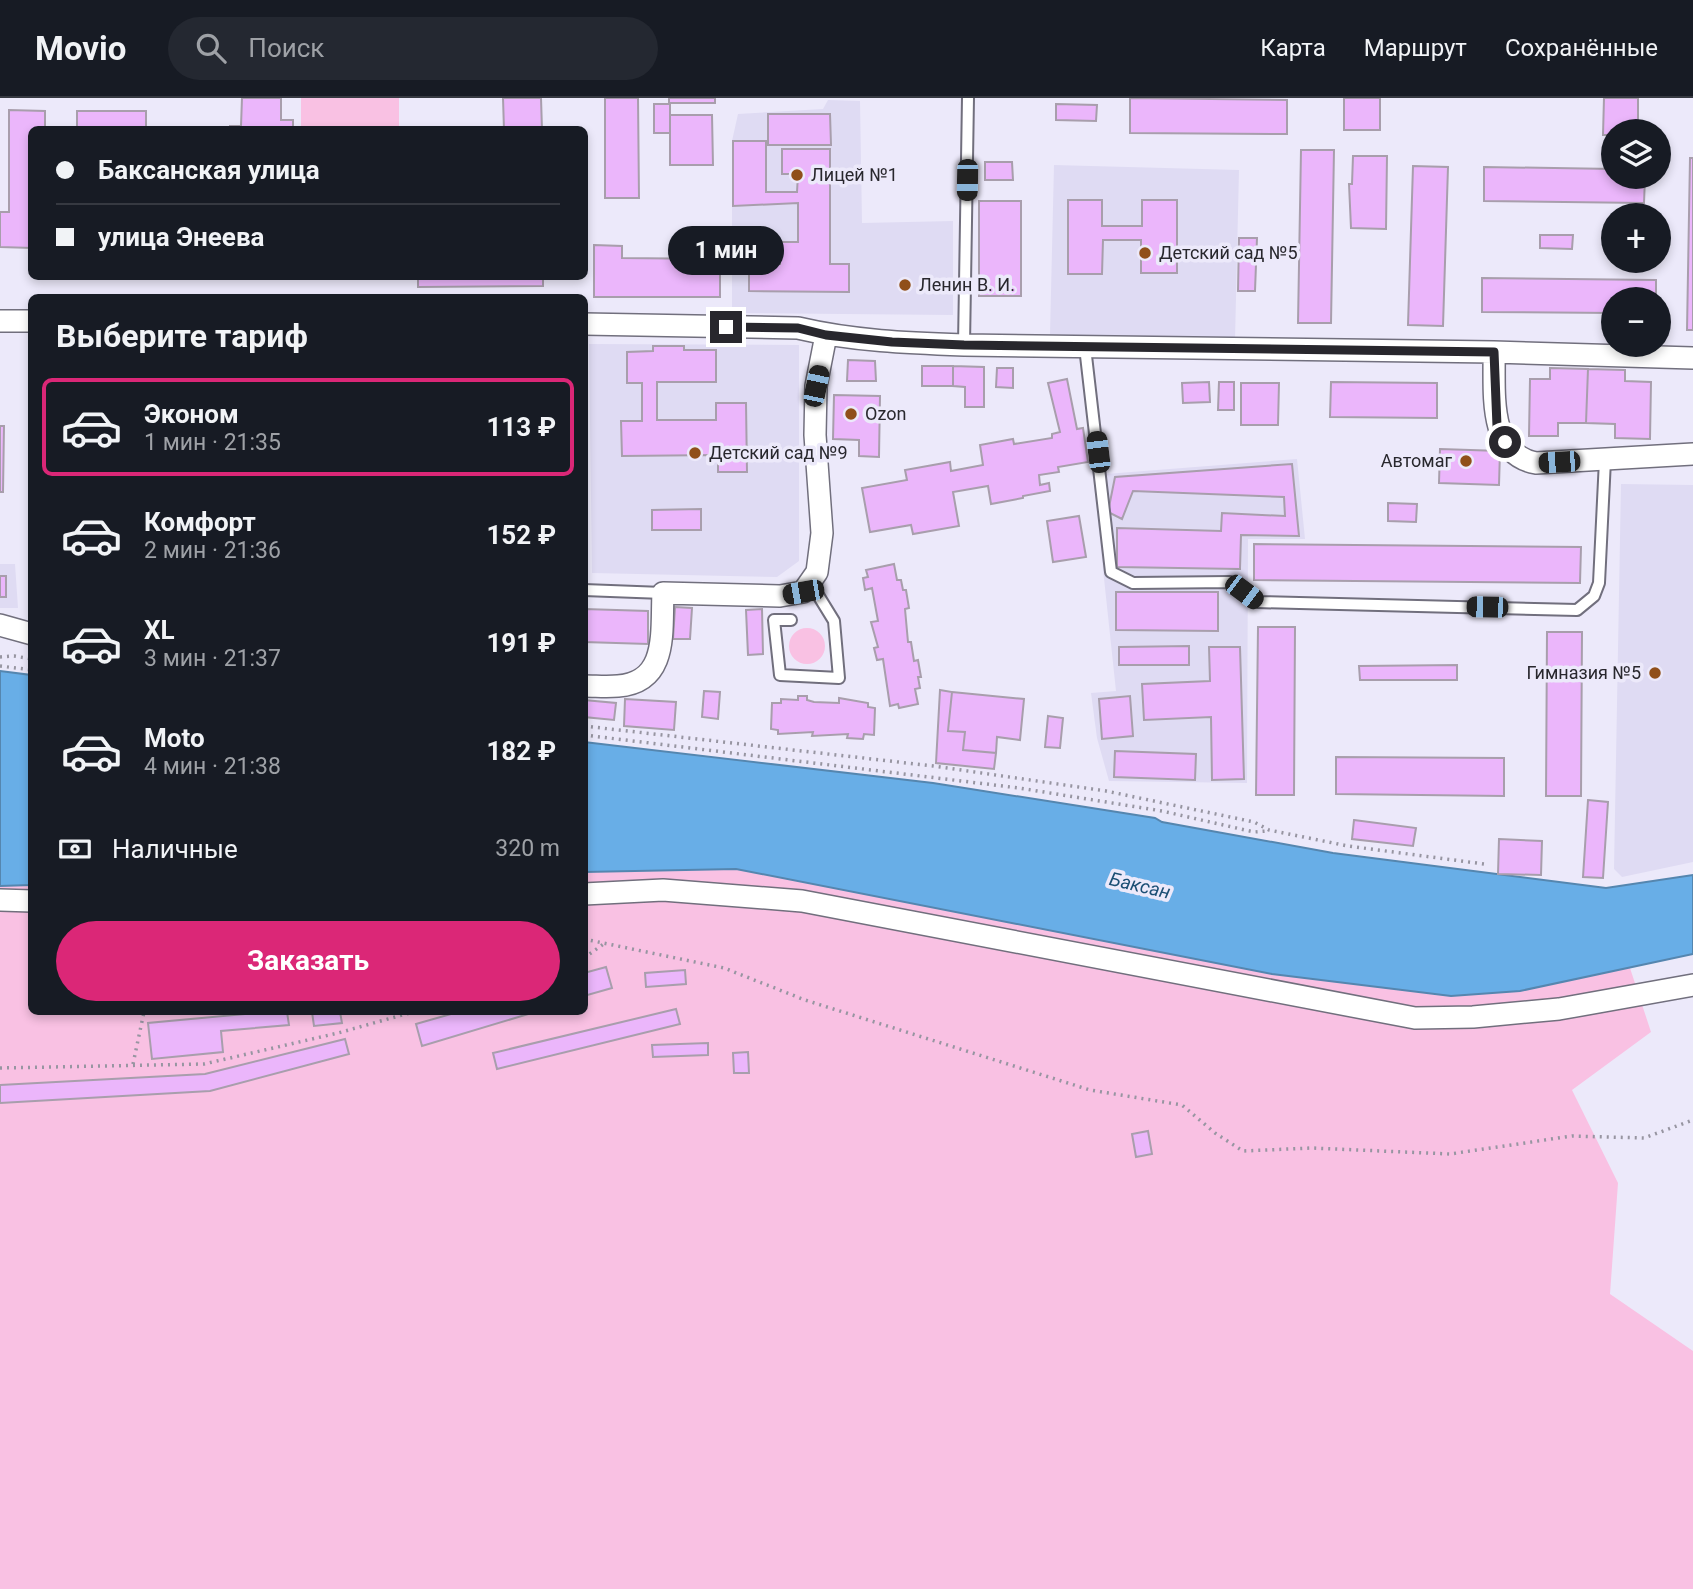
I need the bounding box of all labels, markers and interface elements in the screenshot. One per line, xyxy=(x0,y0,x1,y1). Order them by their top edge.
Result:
search box xyxy=(168,17,658,80)
text: Movio xyxy=(35,29,126,68)
icon: search xyxy=(192,29,230,67)
text: Поиск xyxy=(248,33,324,63)
text: Карта xyxy=(1260,34,1326,62)
text: Маршрут xyxy=(1364,34,1467,62)
text: Сохранённые xyxy=(1505,34,1658,62)
map controls xyxy=(1601,119,1671,357)
button: layers xyxy=(1601,119,1671,189)
text: Баксанская улица xyxy=(98,155,320,185)
car xyxy=(957,159,978,201)
place label: Лицей №1 xyxy=(811,164,898,185)
marker: Лицей №1 xyxy=(789,167,805,183)
button: + xyxy=(1601,203,1671,273)
text: улица Энеева xyxy=(98,222,265,252)
callout: 1 мин xyxy=(668,226,784,274)
text: 1 мин xyxy=(695,237,757,264)
place label: Детский сад №5 xyxy=(1159,242,1298,263)
marker: Детский сад №5 xyxy=(1137,245,1153,261)
place label: Ленин В. И. xyxy=(919,274,1015,295)
marker: Ленин В. И. xyxy=(897,277,913,293)
button: − xyxy=(1601,287,1671,357)
route end xyxy=(710,311,742,343)
text: Выберите тариф xyxy=(56,317,308,355)
car xyxy=(802,363,831,409)
icon: car xyxy=(60,396,123,459)
text: Эконом xyxy=(144,399,239,429)
place label: Ozon xyxy=(865,403,906,424)
marker: Ozon xyxy=(843,406,859,422)
text: 113 ₽ xyxy=(486,412,556,442)
route start xyxy=(1489,426,1521,458)
text: 1 мин · 21:35 xyxy=(144,429,281,456)
car xyxy=(1086,430,1111,474)
place label: Детский сад №9 xyxy=(709,442,848,463)
marker: Детский сад №9 xyxy=(687,445,703,461)
place label: Автомаг xyxy=(1381,450,1452,471)
car xyxy=(1538,450,1581,474)
marker: Автомаг xyxy=(1458,453,1474,469)
icon: car xyxy=(60,504,123,567)
text: Комфорт xyxy=(144,507,256,537)
text: 152 ₽ xyxy=(486,520,556,550)
text: 2 мин · 21:36 xyxy=(144,537,281,564)
car xyxy=(1221,571,1268,613)
car xyxy=(781,578,826,606)
car xyxy=(1466,596,1509,618)
icon: car xyxy=(60,612,123,675)
text: XL xyxy=(144,615,175,645)
text: 191 ₽ xyxy=(486,628,556,658)
text: 3 мин · 21:37 xyxy=(144,645,281,672)
place label: Гимназия №5 xyxy=(1526,662,1641,683)
marker: Гимназия №5 xyxy=(1647,665,1663,681)
icon: car xyxy=(60,720,123,783)
text: Moto xyxy=(144,723,205,753)
text: 182 ₽ xyxy=(486,736,556,766)
text: 4 мин · 21:38 xyxy=(144,753,281,780)
icon: cash xyxy=(56,830,94,868)
text: Наличные xyxy=(112,834,238,864)
text: 320 m xyxy=(495,835,560,862)
water label: Баксан xyxy=(1107,867,1173,904)
button: Заказать xyxy=(56,921,560,1001)

